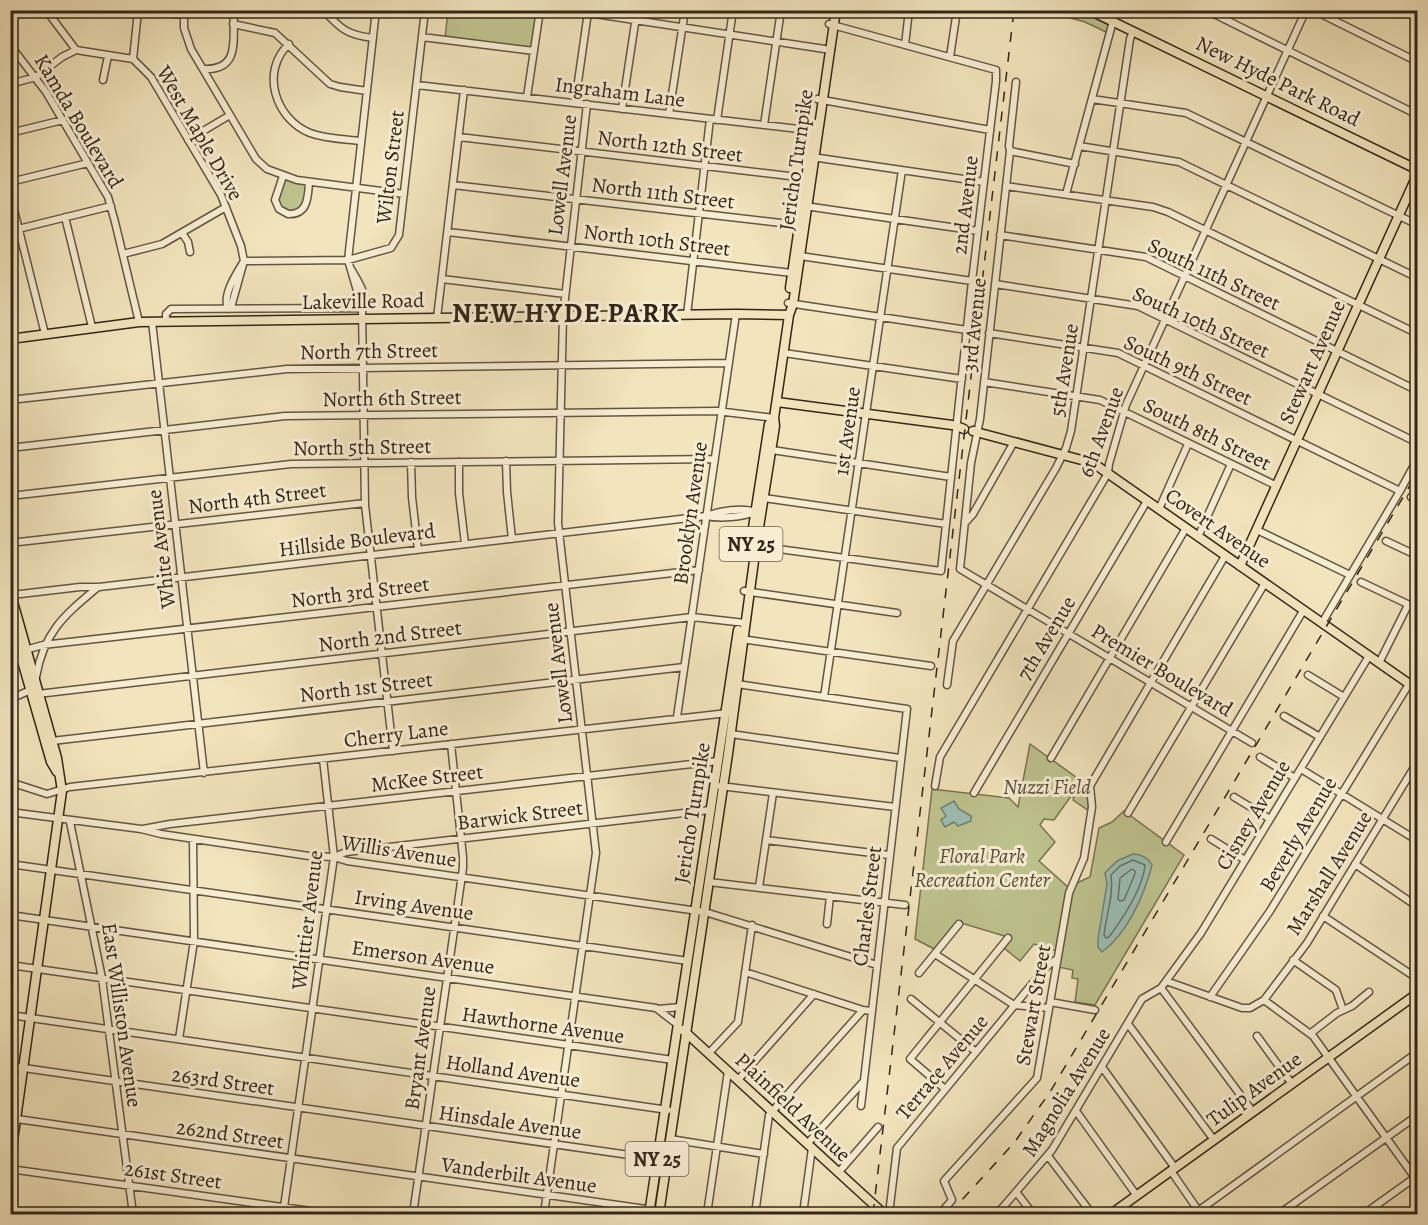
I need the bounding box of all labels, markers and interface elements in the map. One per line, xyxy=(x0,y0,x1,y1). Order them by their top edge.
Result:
street label: New Hyde Park Road xyxy=(1191,29,1365,133)
street label: Kamda Boulevard xyxy=(28,49,131,194)
street label: West Maple Drive xyxy=(150,60,250,205)
street label: Ingraham Lane xyxy=(553,70,687,114)
street label: Jericho Turnpike xyxy=(772,88,820,232)
street label: Wilton Street xyxy=(369,108,411,227)
street label: Lowell Avenue xyxy=(541,113,583,237)
street label: North 12th Street xyxy=(596,123,745,169)
street label: 2nd Avenue xyxy=(945,154,985,256)
street label: North 11th Street xyxy=(590,170,736,216)
street label: North 10th Street xyxy=(582,217,732,263)
street label: South 11th Street xyxy=(1143,231,1285,317)
street label: 3rd Avenue xyxy=(955,277,993,373)
street label: South 10th Street xyxy=(1128,279,1274,365)
street label: Lakeville Road xyxy=(301,286,425,316)
district label: NEW HYDE PARK xyxy=(452,295,680,331)
street label: Stewart Avenue xyxy=(1272,295,1352,429)
street label: 5th Avenue xyxy=(1043,321,1085,419)
street label: South 9th Street xyxy=(1119,328,1257,412)
street label: North 7th Street xyxy=(300,336,438,366)
street label: North 6th Street xyxy=(322,383,462,413)
street label: 6th Avenue xyxy=(1072,383,1130,481)
street label: 1st Avenue xyxy=(827,385,867,477)
street label: South 8th Street xyxy=(1138,391,1276,477)
street label: North 5th Street xyxy=(293,432,432,462)
street label: Brooklyn Avenue xyxy=(666,440,714,586)
street label: North 4th Street xyxy=(186,476,328,520)
street label: Covert Avenue xyxy=(1160,481,1276,575)
street label: White Avenue xyxy=(140,488,182,611)
street label: Hillside Boulevard xyxy=(277,516,438,563)
road number: NY 25 xyxy=(720,527,783,561)
street label: North 3rd Street xyxy=(289,570,431,614)
street label: 7th Avenue xyxy=(1010,591,1082,685)
street label: Lowell Avenue xyxy=(537,601,579,725)
street label: North 2nd Street xyxy=(317,613,463,659)
street label: Premier Boulevard xyxy=(1086,617,1238,724)
street label: North 1st Street xyxy=(298,665,434,709)
street label: Cherry Lane xyxy=(342,714,450,754)
street label: Jericho Turnpike xyxy=(667,741,717,885)
street label: Cisney Avenue xyxy=(1209,755,1297,875)
street label: McKee Street xyxy=(369,757,485,799)
street label: Beverly Avenue xyxy=(1253,771,1343,897)
park label: Nuzzi Field xyxy=(1003,773,1091,801)
street label: Barwick Street xyxy=(455,793,585,837)
street label: Marshall Avenue xyxy=(1280,805,1378,941)
street label: Willis Avenue xyxy=(339,828,458,874)
park label: Floral Park Recreation Center xyxy=(914,842,1050,894)
street label: Charles Street xyxy=(846,844,888,968)
street label: Whittier Avenue xyxy=(284,849,329,992)
street label: Irving Avenue xyxy=(353,883,475,927)
street label: East Williston Avenue xyxy=(95,921,149,1109)
street label: Emerson Avenue xyxy=(350,933,496,981)
street label: Stewart Street xyxy=(1009,942,1057,1068)
street label: Bryant Avenue xyxy=(397,984,443,1112)
street label: Hawthorne Avenue xyxy=(460,1000,626,1050)
street label: Terrace Avenue xyxy=(890,1008,994,1126)
street label: Magnolia Avenue xyxy=(1015,1022,1117,1162)
street label: Tulip Avenue xyxy=(1201,1045,1307,1133)
street label: Plainfield Avenue xyxy=(729,1046,857,1168)
street label: Holland Avenue xyxy=(444,1048,582,1094)
street label: 263rd Street xyxy=(170,1060,276,1102)
street label: Hinsdale Avenue xyxy=(437,1098,583,1146)
street label: 262nd Street xyxy=(174,1113,286,1155)
road number: NY 25 xyxy=(626,1142,688,1176)
street label: Vanderbilt Avenue xyxy=(439,1150,598,1200)
street label: 261st Street xyxy=(123,1154,224,1196)

